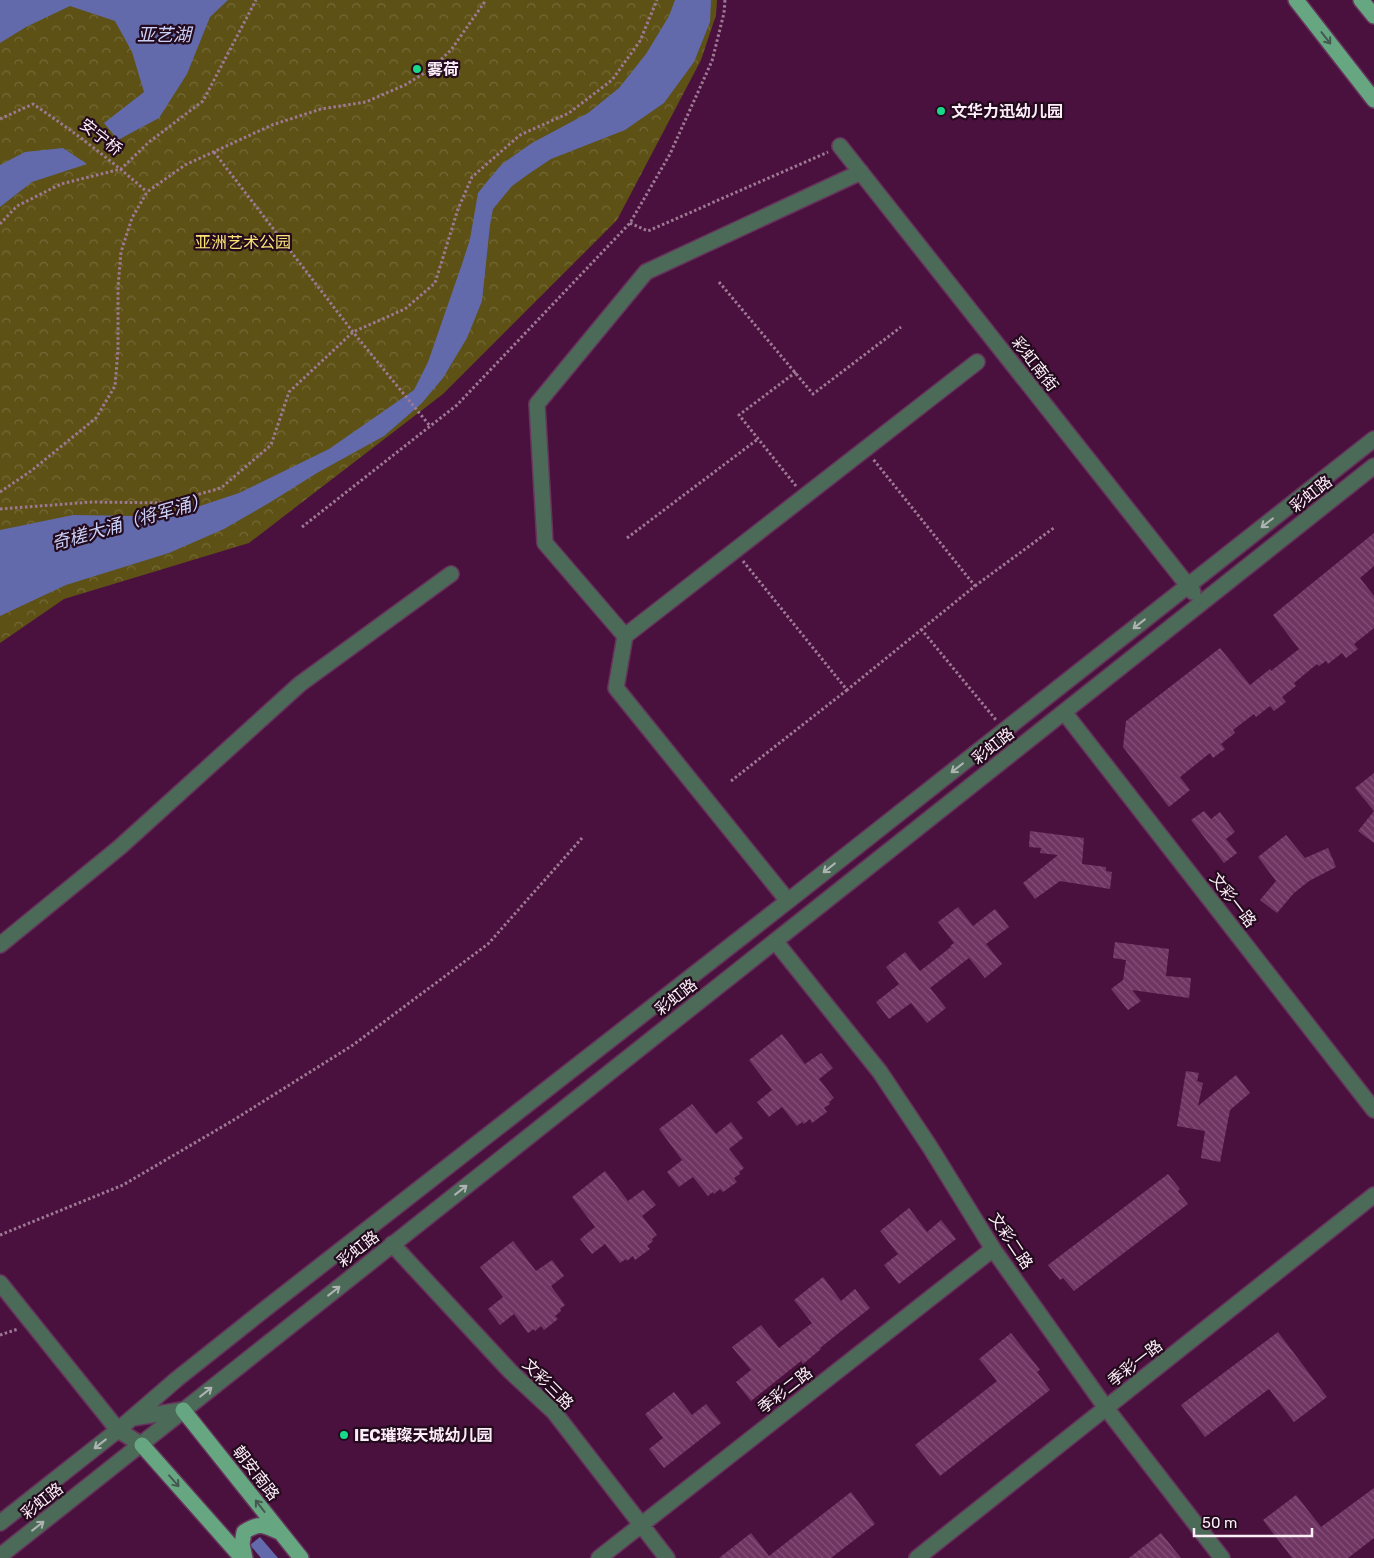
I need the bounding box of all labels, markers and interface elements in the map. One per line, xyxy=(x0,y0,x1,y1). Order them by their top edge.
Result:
water label: 亚艺湖 xyxy=(137,24,194,46)
one-way arrow xyxy=(1320,31,1331,44)
place label: 雾荷 xyxy=(427,60,459,79)
marker: 雾荷 xyxy=(411,63,423,75)
place label: 文华力迅幼儿园 xyxy=(951,102,1063,121)
marker: 文华力迅幼儿园 xyxy=(935,105,947,117)
street label: 安宁桥 xyxy=(76,115,126,159)
park label: 亚洲艺术公园 xyxy=(195,233,291,252)
street label: 彩虹南街 xyxy=(1008,333,1062,395)
street label: 彩虹路 xyxy=(1286,472,1336,516)
water label: 奇槎大涌（将军涌） xyxy=(49,489,211,555)
one-way arrow xyxy=(1260,518,1274,528)
one-way arrow xyxy=(1133,618,1146,629)
street label: 彩虹路 xyxy=(968,724,1018,768)
one-way arrow xyxy=(951,762,964,773)
one-way arrow xyxy=(823,863,836,874)
street label: 文彩一路 xyxy=(1206,869,1260,931)
street label: 彩虹路 xyxy=(651,975,701,1019)
one-way arrow xyxy=(454,1184,467,1195)
street label: 文彩二路 xyxy=(985,1209,1037,1273)
street label: 彩虹路 xyxy=(333,1227,383,1271)
one-way arrow xyxy=(327,1285,340,1296)
street label: 季彩一路 xyxy=(1104,1336,1166,1390)
street label: 文彩三路 xyxy=(519,1355,577,1413)
street label: 季彩二路 xyxy=(754,1363,816,1417)
one-way arrow xyxy=(200,1386,213,1397)
place label: IEC璀璨天城幼儿园 xyxy=(354,1426,493,1445)
marker: IEC璀璨天城幼儿园 xyxy=(338,1429,350,1441)
one-way arrow xyxy=(94,1438,107,1449)
street label: 朝安南路 xyxy=(229,1442,283,1504)
one-way arrow xyxy=(169,1475,180,1488)
street label: 彩虹路 xyxy=(17,1479,67,1523)
one-way arrow xyxy=(254,1500,265,1513)
scale bar xyxy=(1194,1506,1312,1538)
text: 50 m xyxy=(1202,1514,1237,1532)
one-way arrow xyxy=(31,1520,44,1531)

